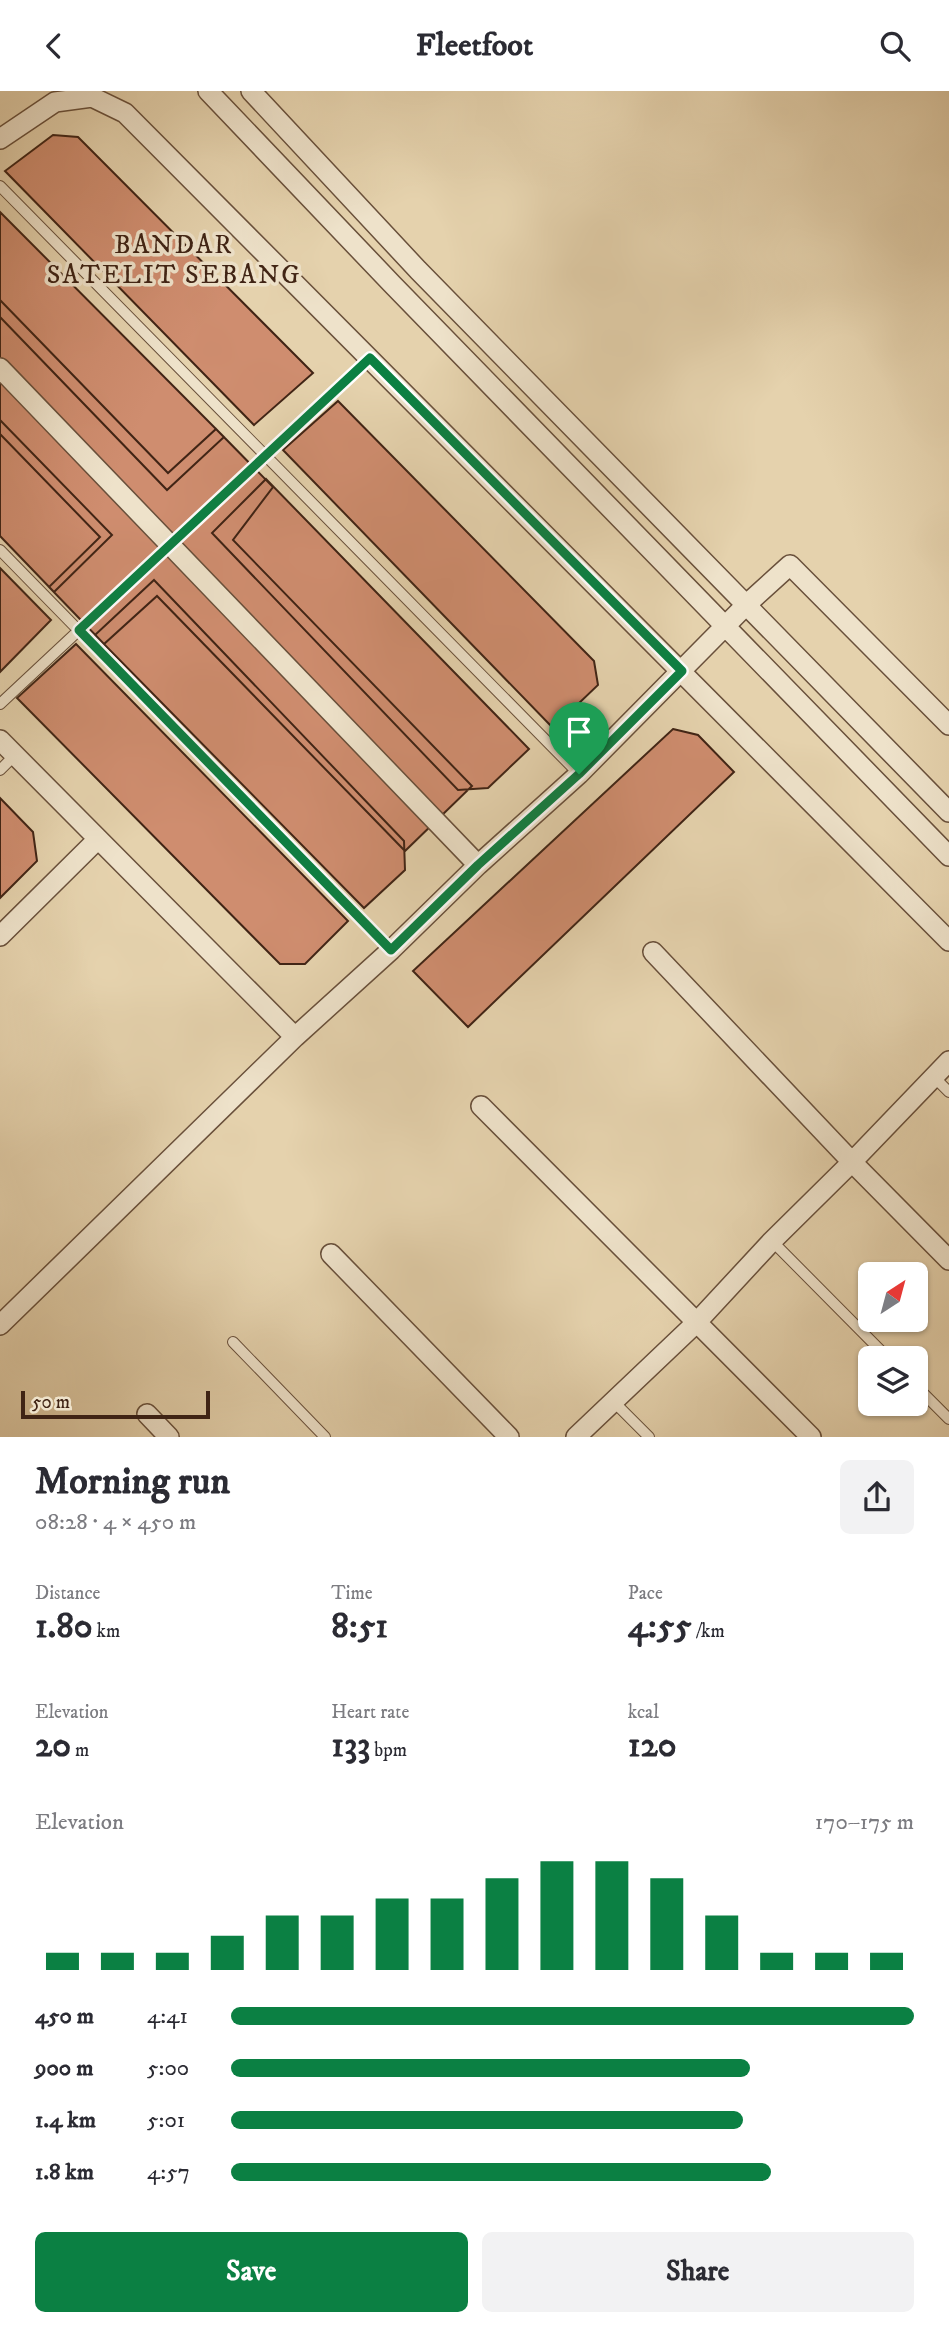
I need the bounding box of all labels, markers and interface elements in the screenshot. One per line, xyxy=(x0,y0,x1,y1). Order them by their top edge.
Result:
text: Fleetfoot xyxy=(416,26,533,66)
icon: back xyxy=(35,27,73,65)
icon: search xyxy=(876,27,914,65)
district label: BANDAR SATELIT SEBANG xyxy=(47,229,301,292)
pin xyxy=(549,702,609,774)
icon: arrive xyxy=(560,713,598,751)
north arrow xyxy=(858,1262,928,1332)
map controls xyxy=(858,1262,928,1416)
button: layers xyxy=(858,1346,928,1416)
scale bar xyxy=(21,1388,210,1420)
text: 50 m xyxy=(32,1391,70,1414)
text: Morning run xyxy=(35,1458,230,1506)
button: share xyxy=(840,1460,914,1534)
text: 08:28 · 4 × 450 m xyxy=(35,1508,196,1537)
text: Distance xyxy=(35,1582,100,1605)
text: Time xyxy=(331,1582,373,1605)
text: Pace xyxy=(628,1582,663,1605)
text: 1.80 xyxy=(35,1605,93,1649)
text: 8:51 xyxy=(331,1605,388,1649)
text: 4:55 xyxy=(628,1605,692,1649)
text: km xyxy=(93,1620,120,1643)
text: /km xyxy=(692,1620,725,1643)
text: Elevation xyxy=(35,1701,109,1724)
text: Heart rate xyxy=(331,1701,409,1724)
text: kcal xyxy=(628,1701,659,1724)
text: 20 xyxy=(35,1724,71,1768)
text: 133 xyxy=(331,1724,370,1768)
text: 120 xyxy=(628,1724,677,1768)
text: m xyxy=(71,1739,89,1762)
text: bpm xyxy=(370,1739,407,1762)
text: Elevation xyxy=(35,1808,124,1837)
text: 170–175 m xyxy=(815,1808,914,1837)
text: 450 m xyxy=(35,2002,94,2031)
text: 4:41 xyxy=(147,2002,188,2031)
text: 900 m xyxy=(35,2054,93,2083)
text: 5:00 xyxy=(147,2054,189,2083)
text: 1.4 km xyxy=(35,2106,96,2135)
text: 5:01 xyxy=(147,2106,185,2135)
text: 1.8 km xyxy=(35,2158,94,2187)
text: 4:57 xyxy=(147,2158,190,2187)
button: Save xyxy=(35,2232,468,2312)
button: Share xyxy=(482,2232,914,2312)

